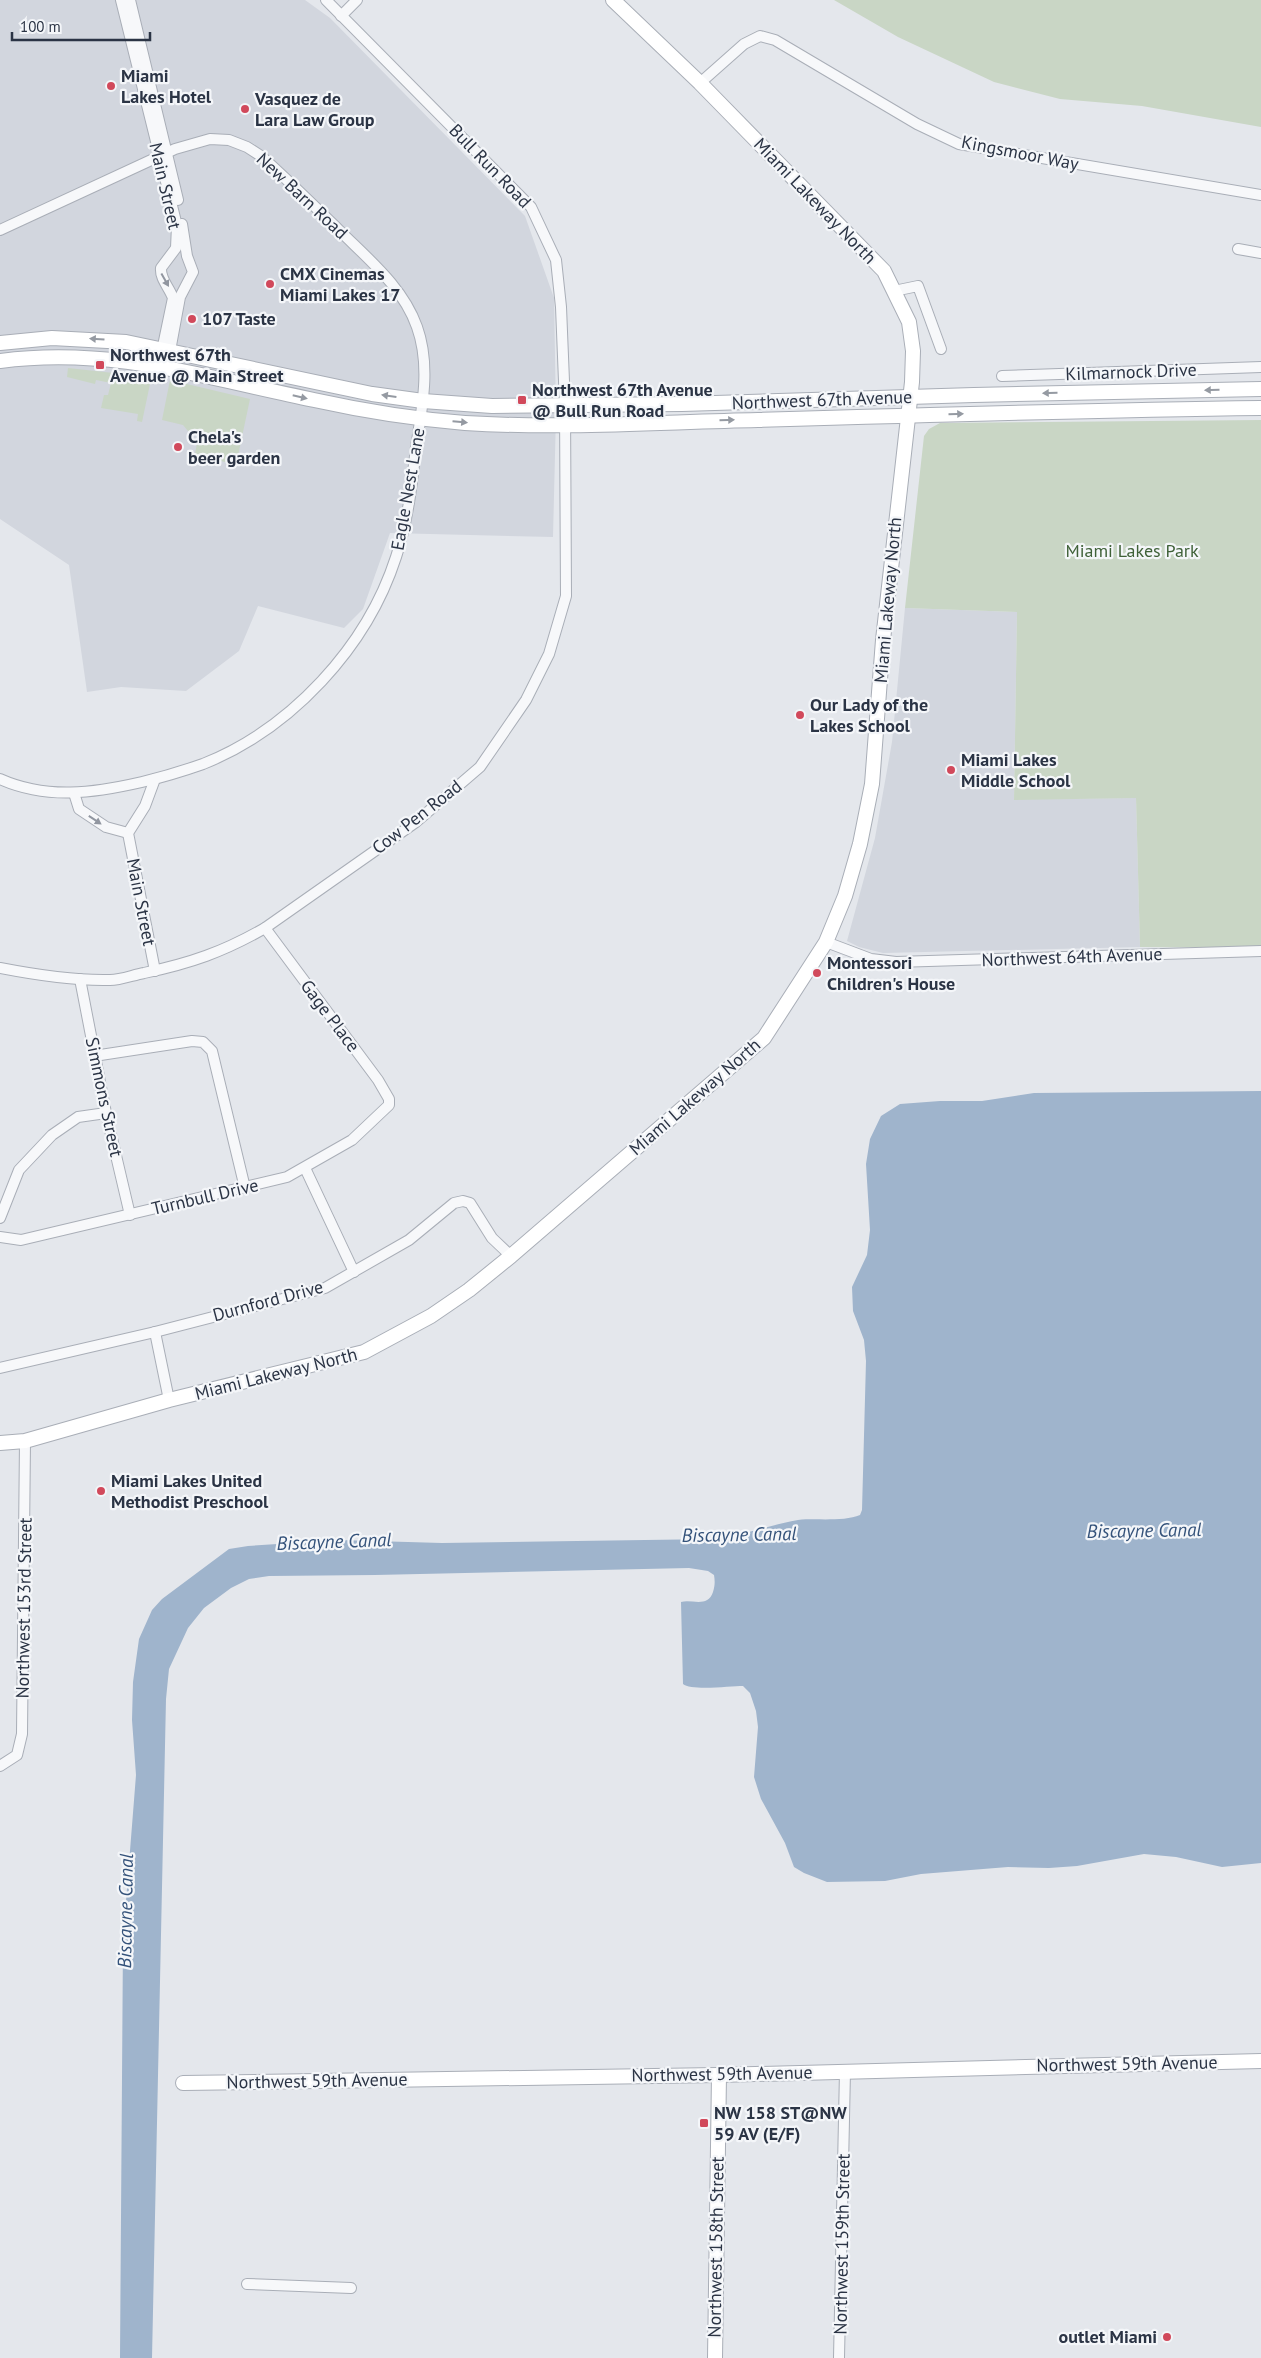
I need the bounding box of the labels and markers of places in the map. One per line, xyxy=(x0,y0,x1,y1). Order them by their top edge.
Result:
place label: Miami Lakes Hotel xyxy=(121,64,212,108)
marker: Miami Lakes Hotel xyxy=(105,80,117,92)
place label: Vasquez de Lara Law Group xyxy=(254,87,375,131)
marker: Vasquez de Lara Law Group xyxy=(239,103,251,115)
place label: CMX Cinemas Miami Lakes 17 xyxy=(280,262,401,306)
marker: CMX Cinemas Miami Lakes 17 xyxy=(264,278,276,290)
place label: 107 Taste xyxy=(202,307,276,330)
marker: 107 Taste xyxy=(186,313,198,325)
place label: Northwest 67th Avenue @ Main Street xyxy=(110,343,284,387)
marker: Northwest 67th Avenue @ Main Street xyxy=(94,359,106,371)
place label: Northwest 67th Avenue @ Bull Run Road xyxy=(532,378,713,422)
marker: Northwest 67th Avenue @ Bull Run Road xyxy=(516,394,528,406)
place label: Chela's beer garden xyxy=(188,425,280,469)
marker: Chela's beer garden xyxy=(172,441,184,453)
place label: Our Lady of the Lakes School xyxy=(810,693,928,737)
marker: Our Lady of the Lakes School xyxy=(794,709,806,721)
place label: Miami Lakes Middle School xyxy=(961,748,1071,792)
marker: Miami Lakes Middle School xyxy=(945,764,957,776)
place label: Montessori Children's House xyxy=(827,951,955,995)
marker: Montessori Children's House xyxy=(811,967,823,979)
place label: Miami Lakes United Methodist Preschool xyxy=(111,1469,269,1513)
marker: Miami Lakes United Methodist Preschool xyxy=(95,1485,107,1497)
place label: NW 158 ST@NW 59 AV (E/F) xyxy=(714,2101,847,2145)
marker: NW 158 ST@NW 59 AV (E/F) xyxy=(698,2117,710,2129)
place label: outlet Miami xyxy=(1059,2325,1157,2348)
marker: outlet Miami xyxy=(1161,2331,1173,2343)

